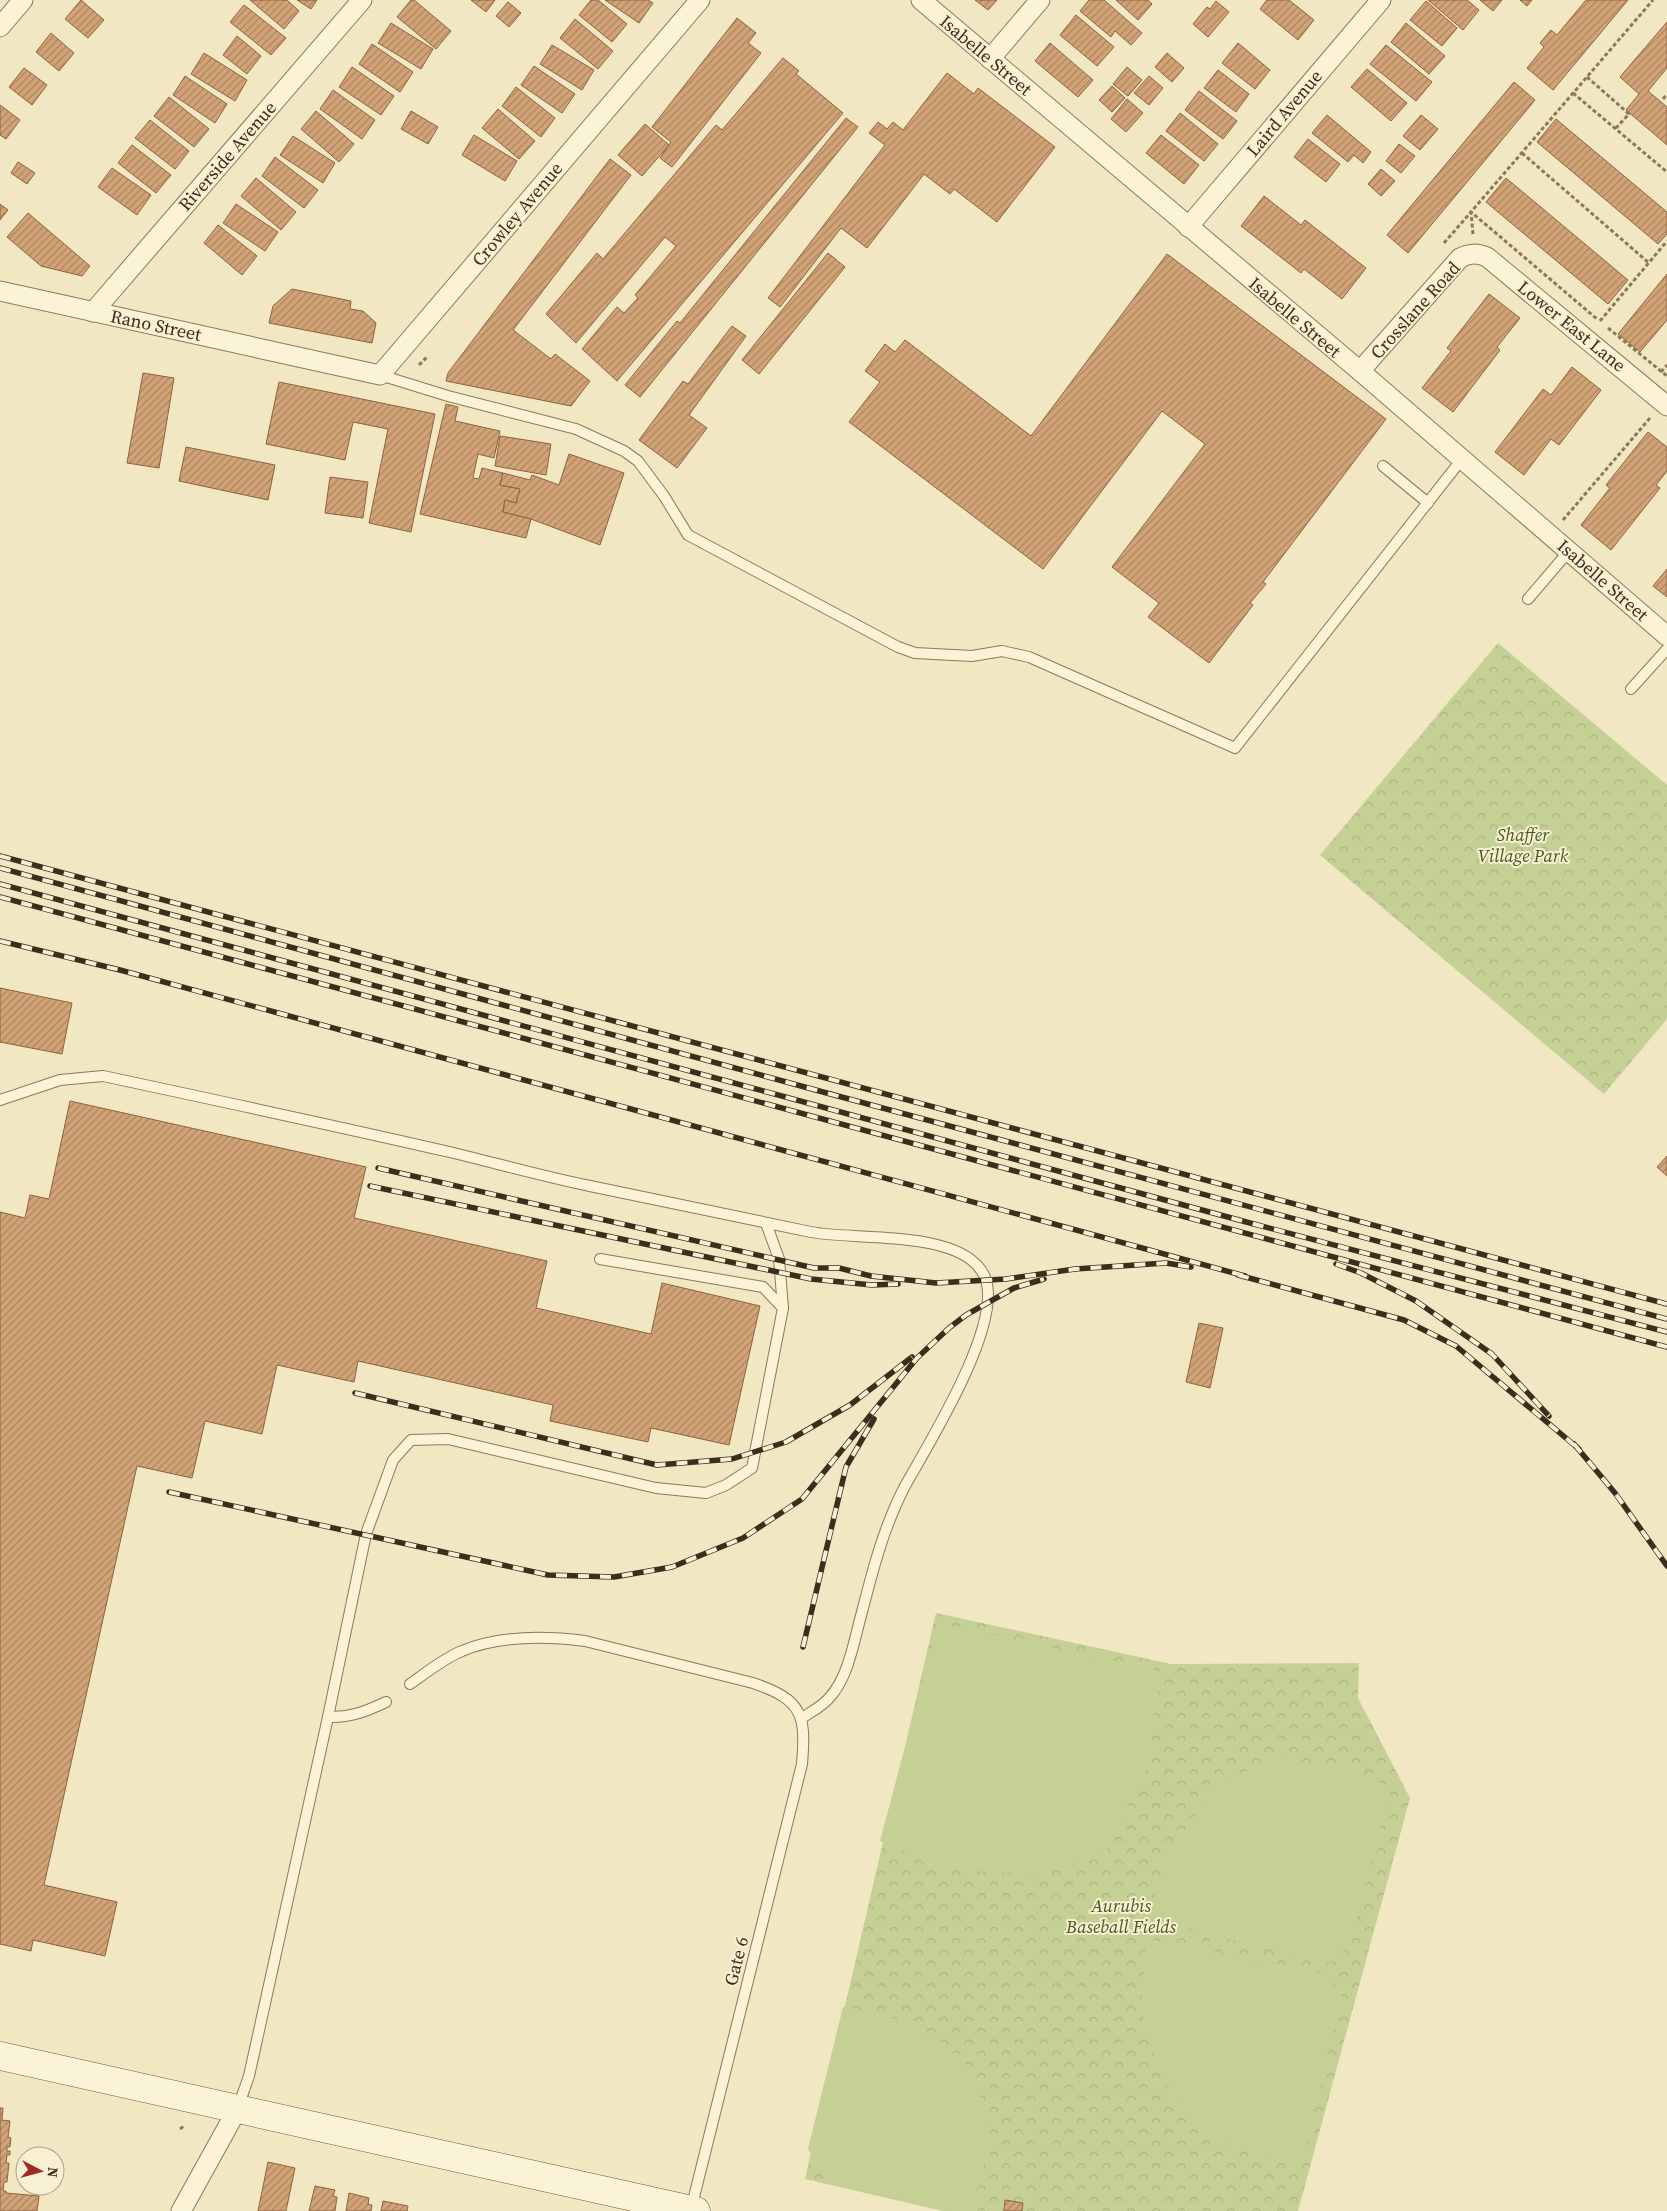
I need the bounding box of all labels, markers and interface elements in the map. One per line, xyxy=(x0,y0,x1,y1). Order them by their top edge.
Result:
street label: Isabelle Street xyxy=(935,9,1038,101)
street label: Laird Avenue xyxy=(1240,64,1328,162)
street label: Riverside Avenue xyxy=(172,96,282,216)
street label: Crowley Avenue xyxy=(466,157,568,271)
street label: Crosslane Road xyxy=(1364,256,1466,364)
street label: Isabelle Street xyxy=(1244,271,1347,363)
street label: Lower East Lane xyxy=(1513,275,1631,377)
street label: Rano Street xyxy=(108,303,204,347)
street label: Isabelle Street xyxy=(1552,533,1654,627)
park label: Shaffer Village Park xyxy=(1478,822,1569,868)
park label: Aurubis Baseball Fields xyxy=(1065,1893,1177,1939)
street label: Gate 6 xyxy=(718,1934,754,1988)
north arrow xyxy=(15,2146,65,2196)
text: N xyxy=(42,2166,63,2178)

